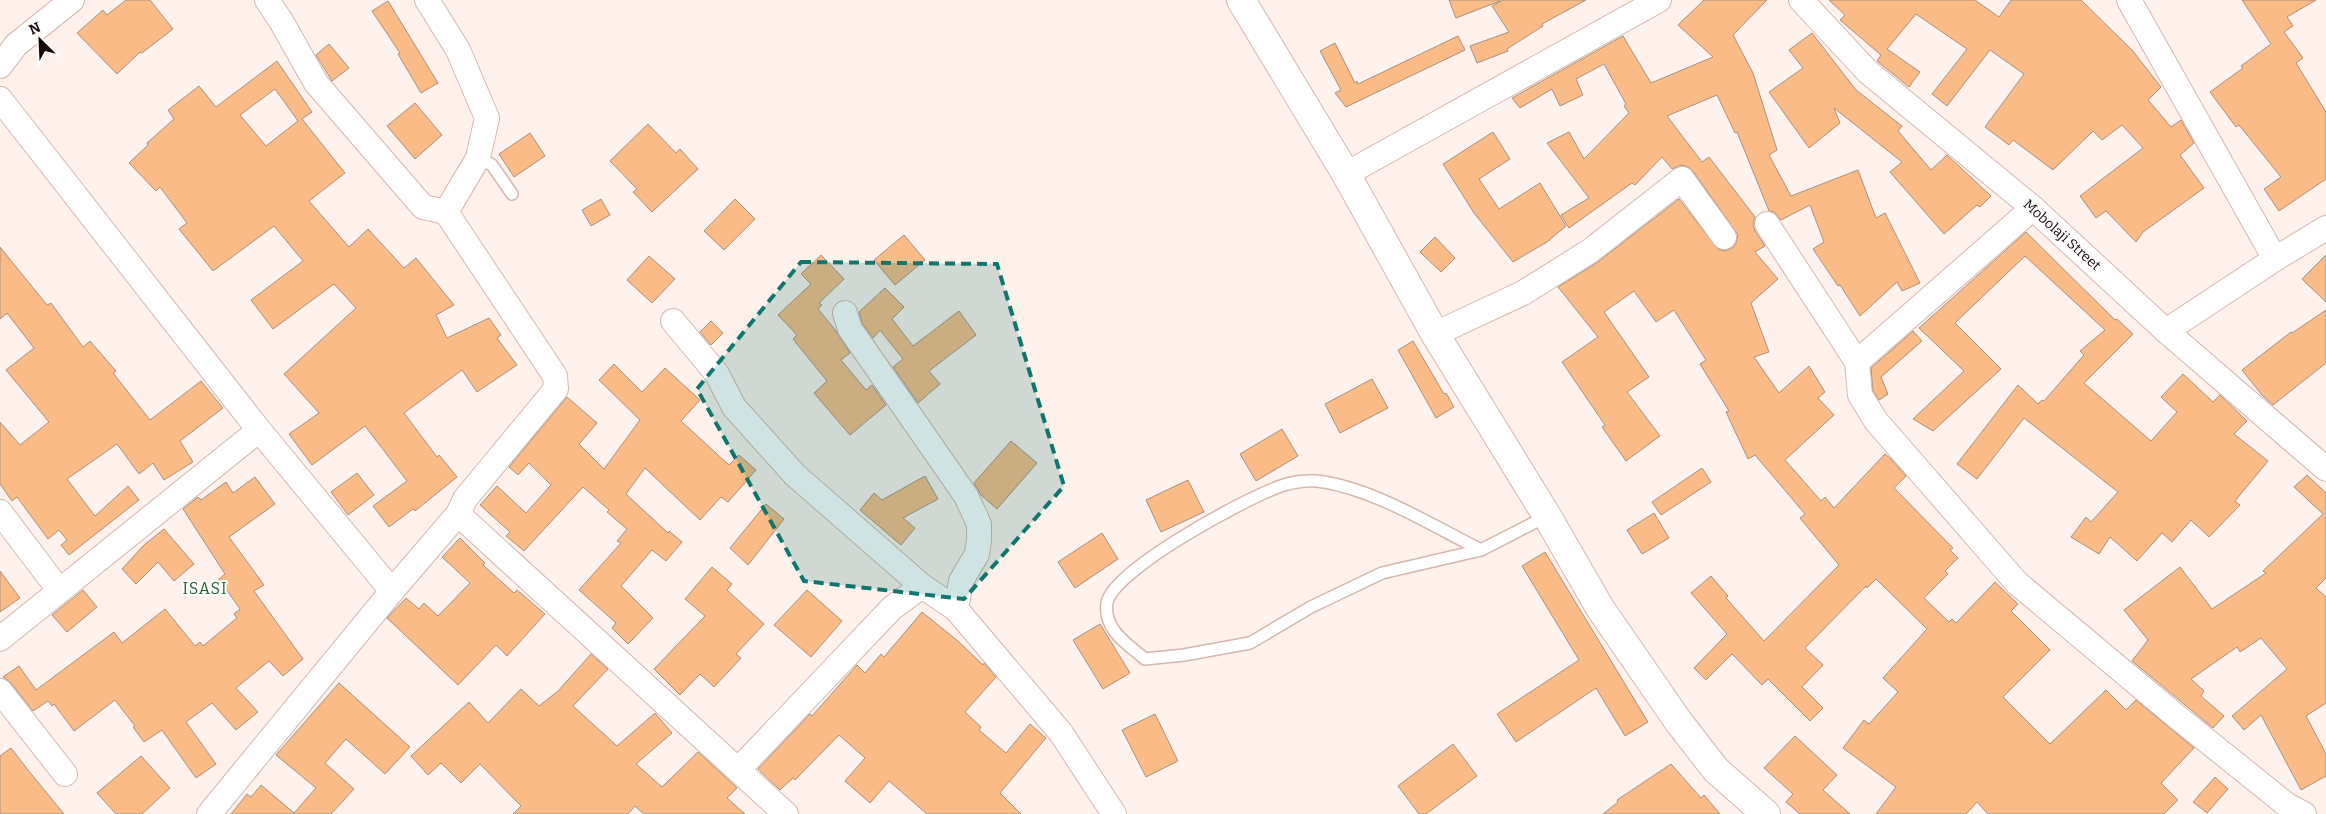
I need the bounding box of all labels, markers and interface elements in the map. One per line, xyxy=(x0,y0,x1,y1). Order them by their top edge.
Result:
north arrow xyxy=(15,15,65,65)
text: N xyxy=(27,19,43,39)
street label: Mobolaji Street xyxy=(2020,196,2104,274)
district label: ISASI xyxy=(182,579,228,598)

